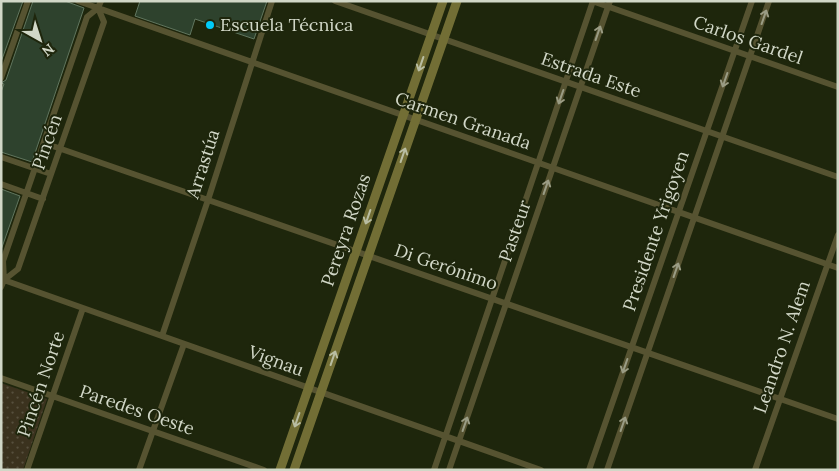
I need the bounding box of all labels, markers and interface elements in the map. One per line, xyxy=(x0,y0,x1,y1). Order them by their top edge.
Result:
street label: Carlos Gardel xyxy=(690,10,806,69)
one-way arrow xyxy=(760,10,769,26)
place label: Escuela Técnica xyxy=(220,13,353,36)
north arrow xyxy=(15,15,65,65)
marker: Escuela Técnica xyxy=(204,19,216,31)
one-way arrow xyxy=(594,26,604,42)
text: N xyxy=(38,40,58,61)
street label: Estrada Este xyxy=(538,47,645,102)
one-way arrow xyxy=(416,56,425,71)
one-way arrow xyxy=(720,72,729,88)
street label: Carmen Granada xyxy=(392,87,534,155)
one-way arrow xyxy=(556,89,565,104)
street label: Pincén xyxy=(26,111,67,173)
street label: Arrastúa xyxy=(180,126,224,202)
one-way arrow xyxy=(399,147,409,163)
street label: Presidente Yrigoyen xyxy=(617,148,694,314)
street label: Pereyra Rozas xyxy=(316,171,376,289)
one-way arrow xyxy=(542,180,551,195)
street label: Pasteur xyxy=(493,197,536,265)
one-way arrow xyxy=(363,209,372,225)
street label: Di Gerónimo xyxy=(392,238,501,295)
one-way arrow xyxy=(672,263,681,278)
street label: Leandro N. Alem xyxy=(748,278,815,416)
street label: Pincén Norte xyxy=(12,328,69,440)
street label: Vignau xyxy=(244,340,307,381)
one-way arrow xyxy=(329,350,338,366)
one-way arrow xyxy=(620,358,629,373)
street label: Paredes Oeste xyxy=(77,379,198,440)
one-way arrow xyxy=(292,412,301,428)
one-way arrow xyxy=(461,416,470,432)
one-way arrow xyxy=(619,416,628,432)

